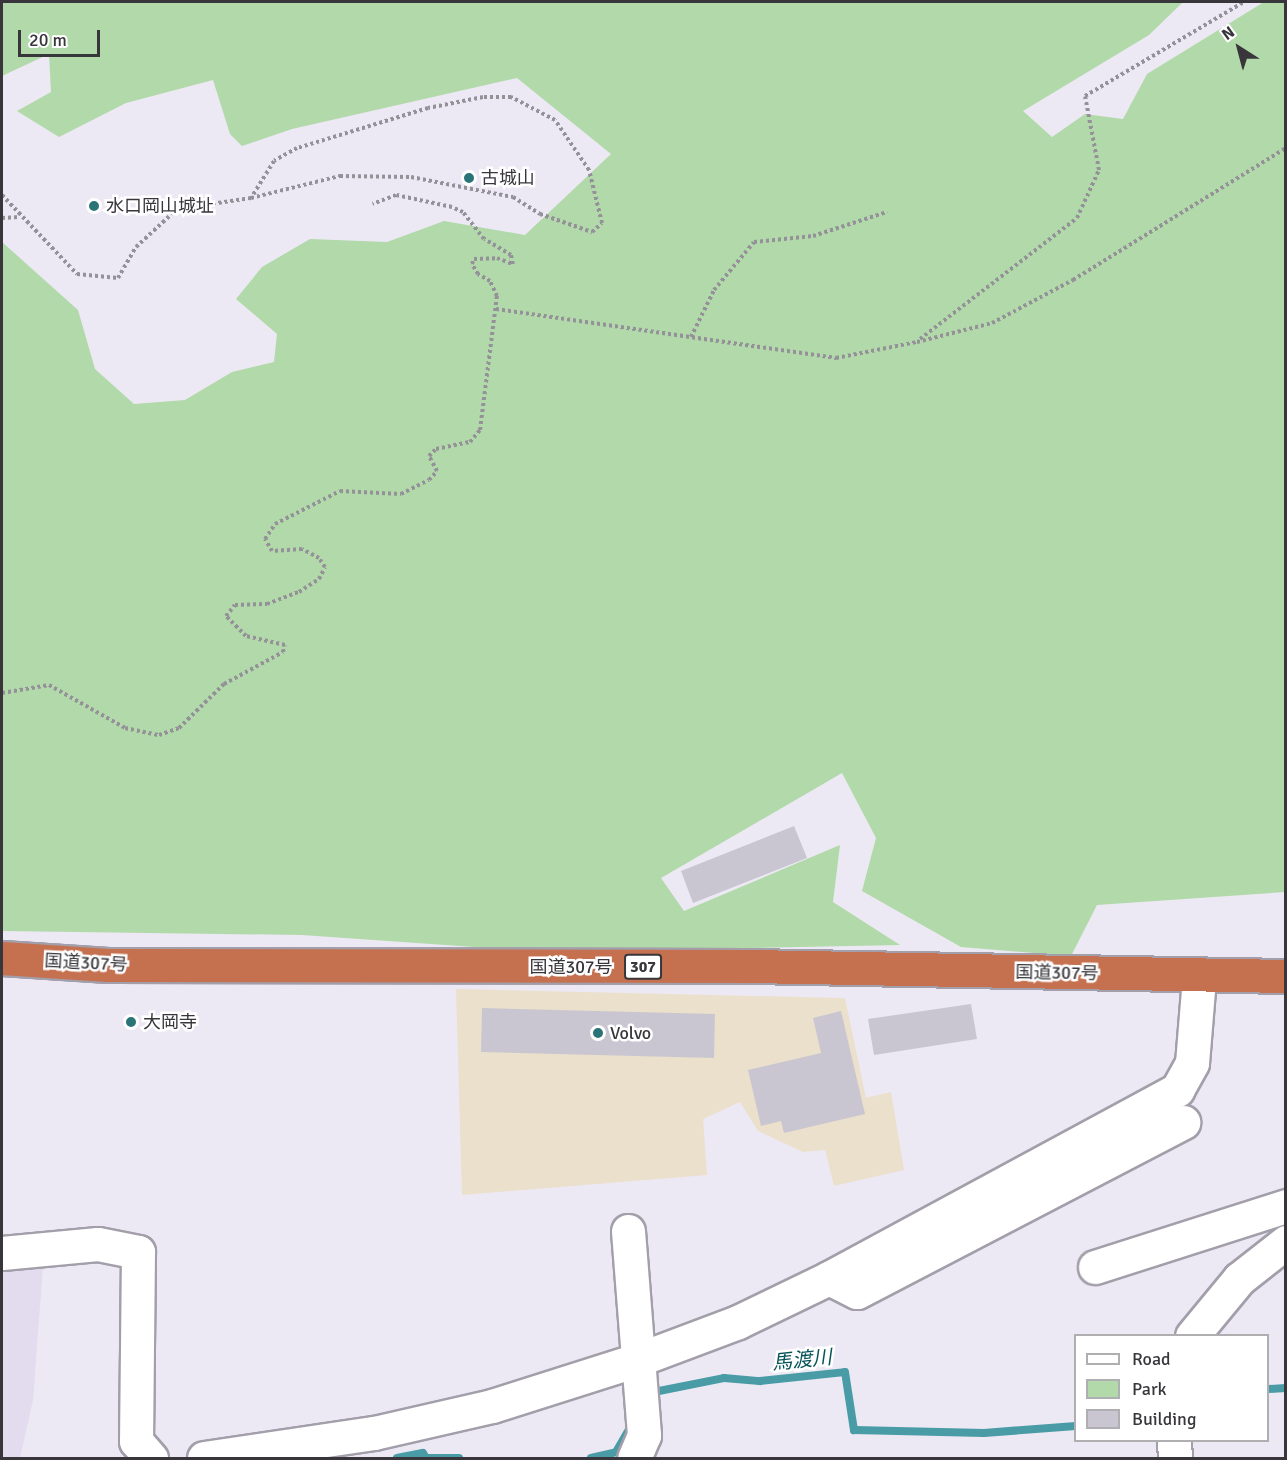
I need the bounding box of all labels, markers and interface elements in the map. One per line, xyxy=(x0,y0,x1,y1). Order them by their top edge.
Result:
scale bar xyxy=(21,18,104,56)
north arrow xyxy=(1209,18,1269,78)
text: N xyxy=(1218,22,1239,45)
text: 20 m xyxy=(29,29,67,51)
place label: 古城山 xyxy=(481,167,535,189)
marker: 古城山 xyxy=(462,171,476,185)
place label: 水口岡山城址 xyxy=(106,195,214,217)
marker: 水口岡山城址 xyxy=(87,199,101,213)
street label: 国道307号 xyxy=(44,950,128,976)
road number: 307 xyxy=(624,954,662,980)
street label: 国道307号 xyxy=(529,956,613,978)
street label: 国道307号 xyxy=(1015,961,1099,985)
place label: 大岡寺 xyxy=(143,1011,197,1033)
marker: 大岡寺 xyxy=(124,1015,138,1029)
place label: Volvo xyxy=(610,1022,651,1044)
marker: Volvo xyxy=(591,1026,605,1040)
legend xyxy=(1074,1334,1269,1442)
water label: 馬渡川 xyxy=(771,1345,833,1375)
text: Road xyxy=(1132,1348,1171,1370)
text: Park xyxy=(1132,1378,1167,1400)
text: Building xyxy=(1132,1408,1196,1430)

